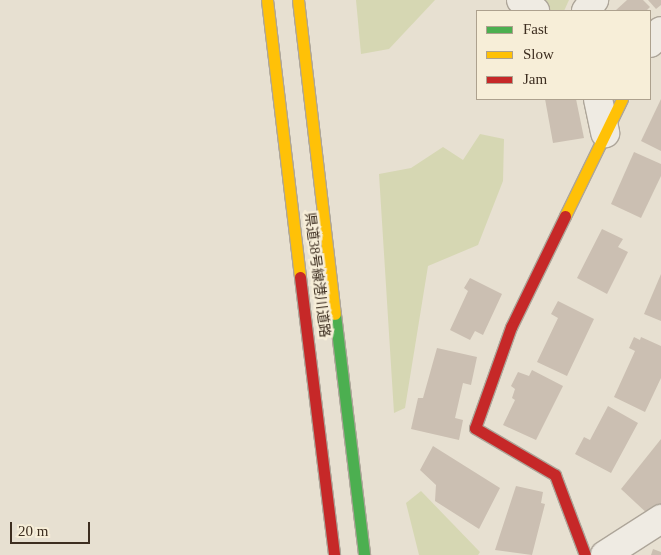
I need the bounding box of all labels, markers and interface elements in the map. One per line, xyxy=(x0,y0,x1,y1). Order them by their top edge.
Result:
legend xyxy=(476,10,651,100)
text: Fast xyxy=(523,21,548,37)
text: Slow xyxy=(523,46,554,62)
text: Jam xyxy=(523,71,547,87)
street label: 県道38号線港川道路 xyxy=(301,211,333,339)
scale bar xyxy=(12,512,92,544)
text: 20 m xyxy=(18,523,48,539)

